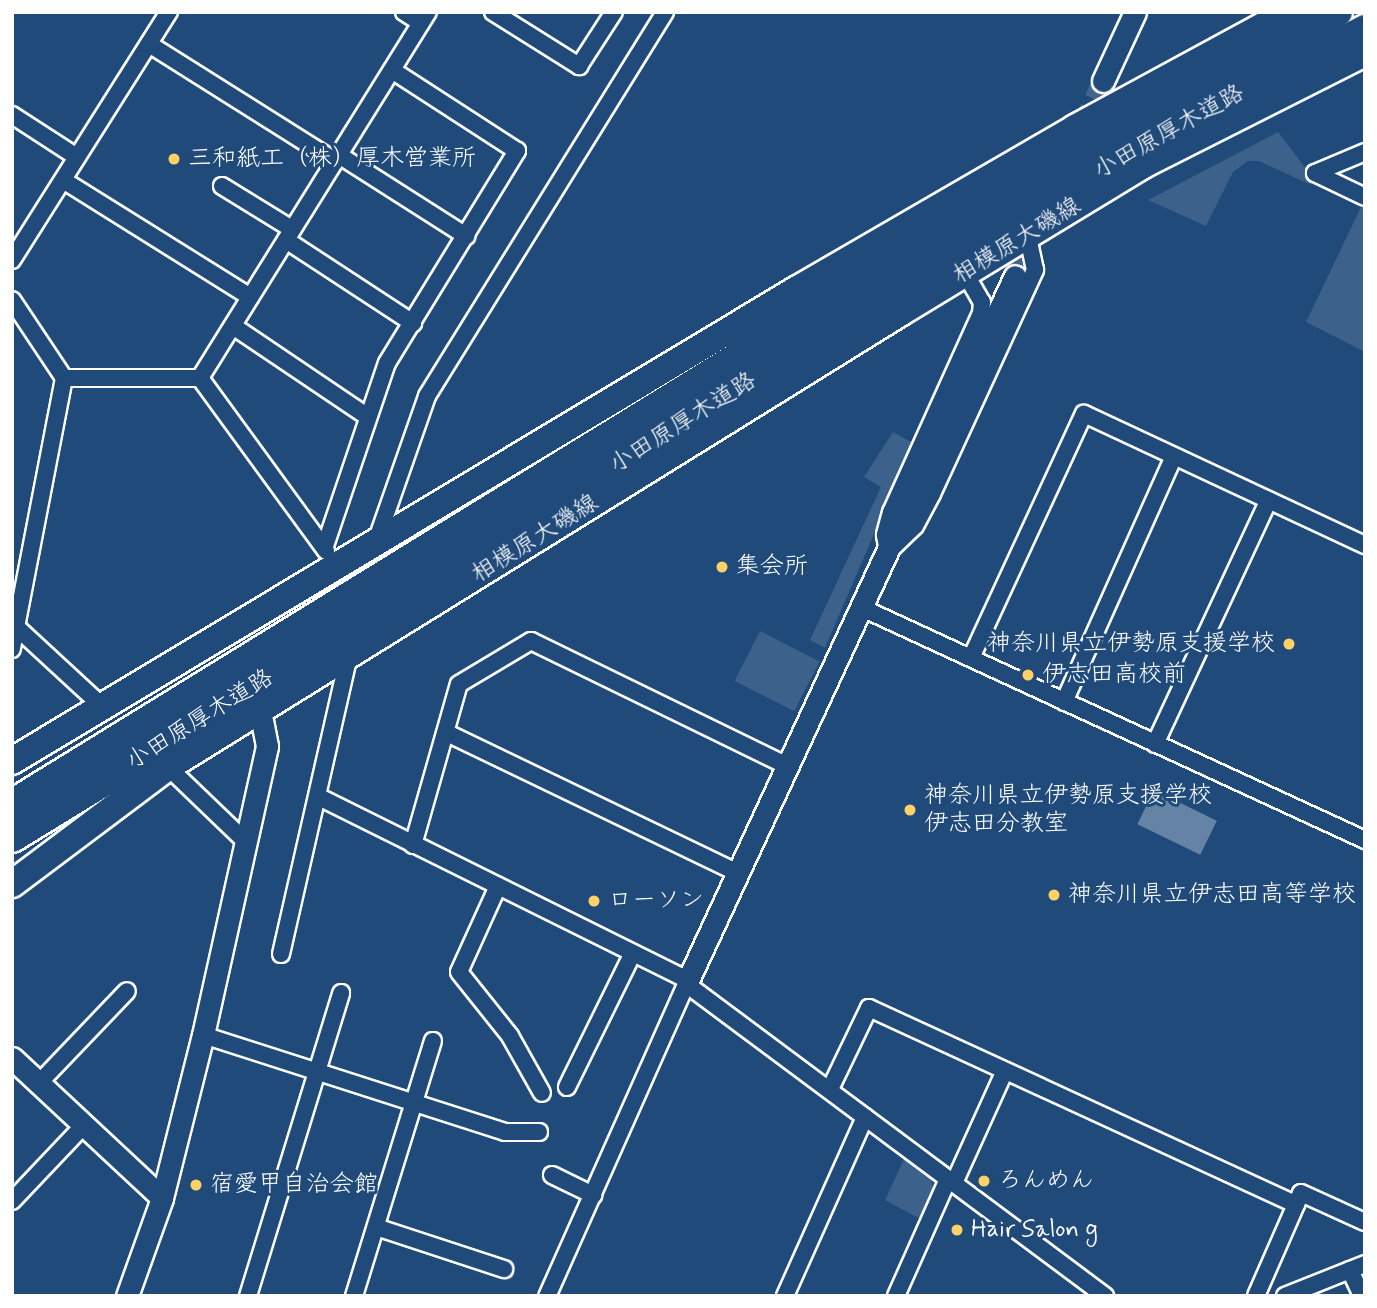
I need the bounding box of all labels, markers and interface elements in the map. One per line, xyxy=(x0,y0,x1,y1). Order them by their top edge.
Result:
street label: 小田原厚木道路 xyxy=(1089,79,1249,185)
place label: 三和紙工（株）厚木営業所 xyxy=(188,145,476,173)
marker: 三和紙工（株）厚木営業所 xyxy=(166,151,182,167)
street label: 相模原大磯線 xyxy=(948,192,1086,290)
street label: 小田原厚木道路 xyxy=(604,366,762,480)
street label: 相模原大磯線 xyxy=(466,489,604,589)
place label: 集会所 xyxy=(736,553,808,581)
marker: 集会所 xyxy=(714,559,730,575)
place label: 神奈川県立伊勢原支援学校 xyxy=(987,630,1275,658)
marker: 神奈川県立伊勢原支援学校 xyxy=(1281,636,1297,652)
place label: 伊志田高校前 xyxy=(1042,661,1186,689)
street label: 小田原厚木道路 xyxy=(121,663,279,777)
marker: 伊志田高校前 xyxy=(1020,667,1036,683)
place label: 神奈川県立伊勢原支援学校 伊志田分教室 xyxy=(924,782,1212,838)
marker: 神奈川県立伊勢原支援学校 伊志田分教室 xyxy=(902,802,918,818)
place label: 神奈川県立伊志田高等学校 xyxy=(1068,881,1356,909)
place label: ローソン xyxy=(608,887,704,915)
marker: 神奈川県立伊志田高等学校 xyxy=(1046,887,1062,903)
marker: ローソン xyxy=(586,893,602,909)
place label: ろんめん xyxy=(998,1167,1094,1195)
place label: 宿愛甲自治会館 xyxy=(210,1171,378,1199)
marker: ろんめん xyxy=(976,1173,992,1189)
marker: 宿愛甲自治会館 xyxy=(188,1177,204,1193)
place label: Hair Salon g xyxy=(971,1216,1099,1244)
marker: Hair Salon g xyxy=(949,1222,965,1238)

